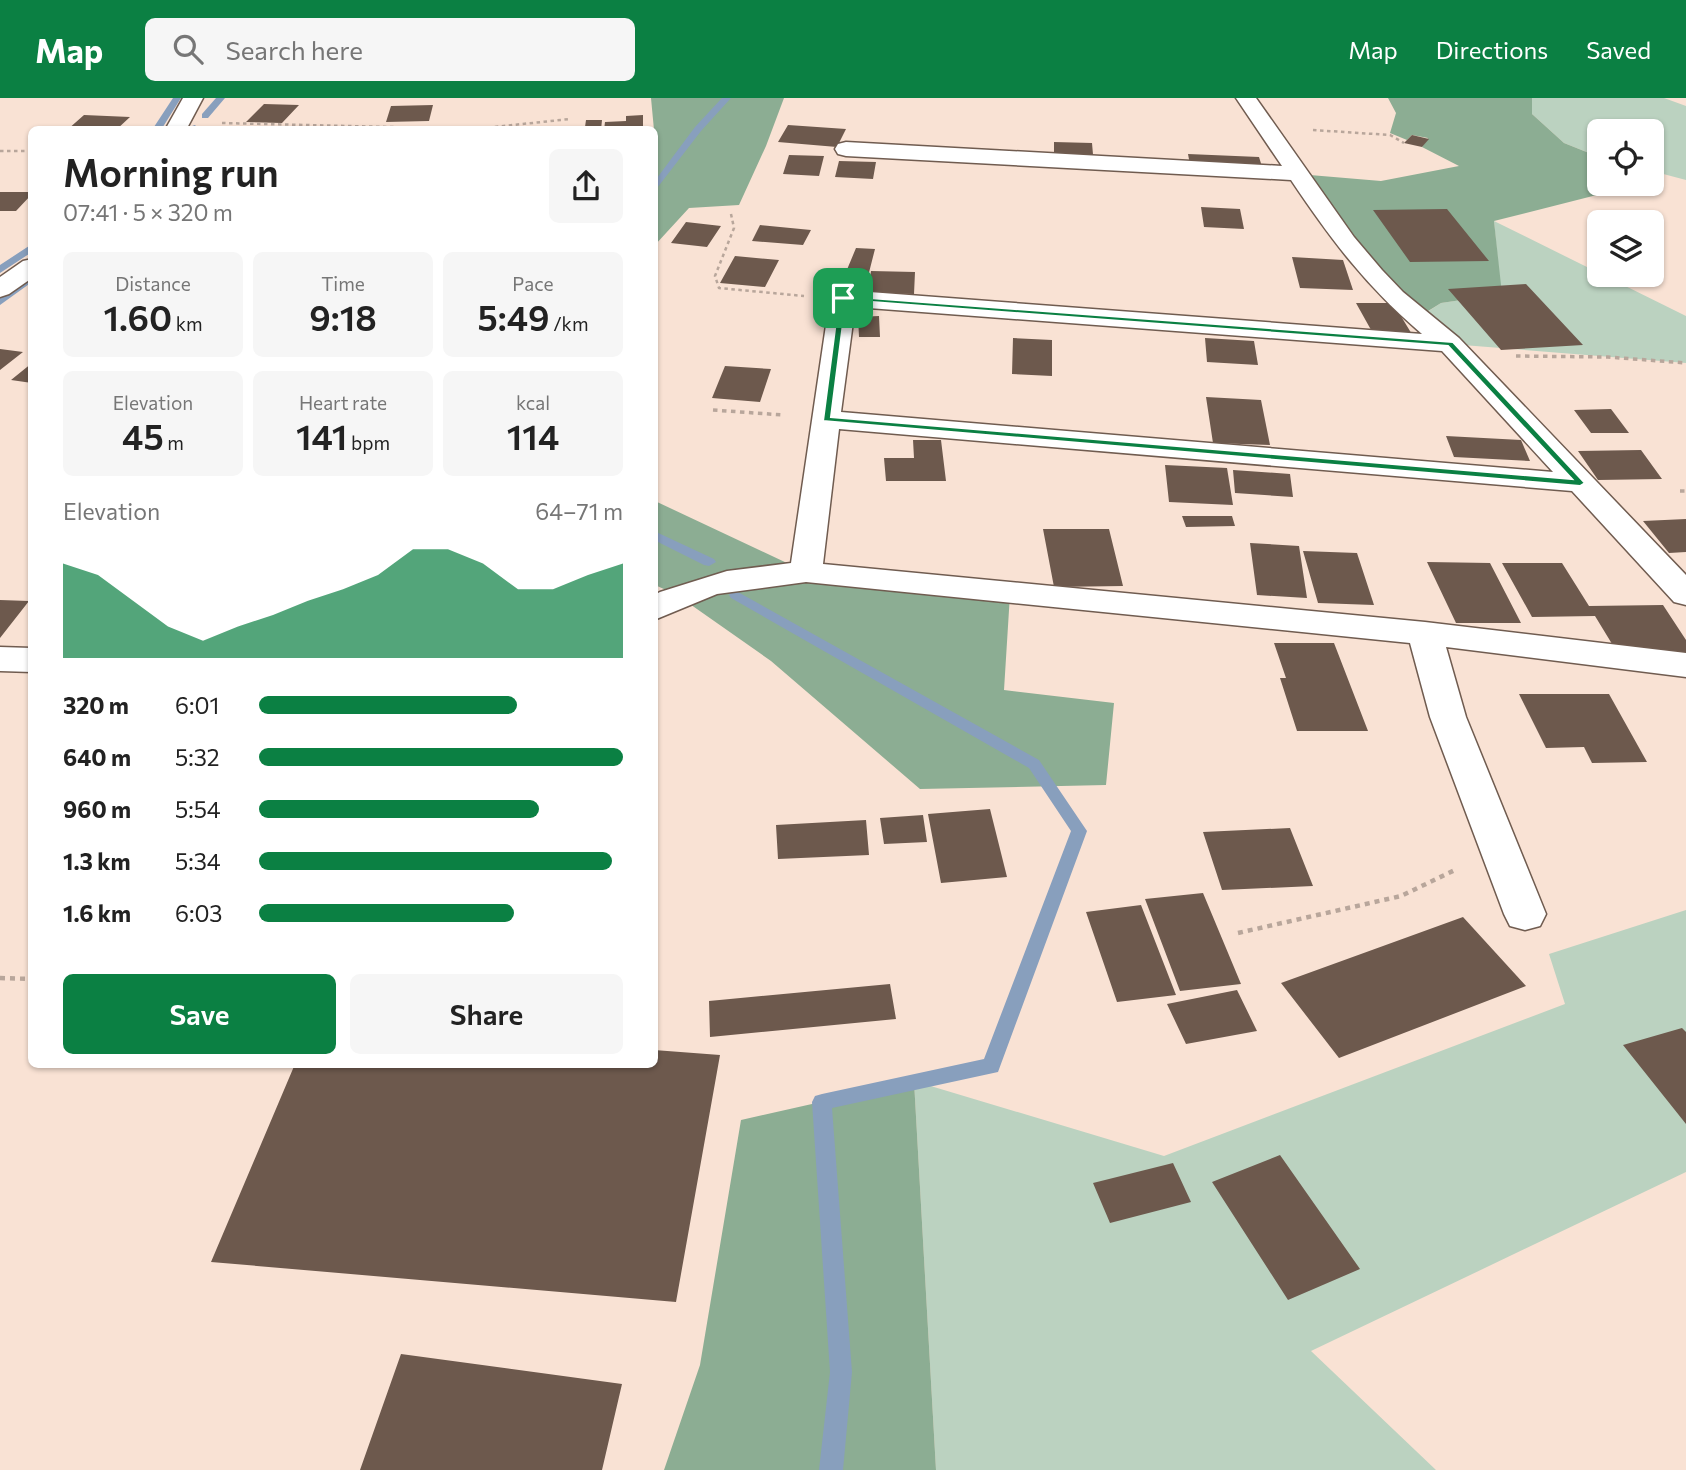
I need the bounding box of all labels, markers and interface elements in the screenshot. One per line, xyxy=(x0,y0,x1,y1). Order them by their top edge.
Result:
search box xyxy=(145,18,635,81)
text: Map xyxy=(35,29,103,70)
icon: search xyxy=(169,30,207,68)
text: Search here xyxy=(225,34,363,65)
text: Map xyxy=(1348,35,1398,64)
text: Directions xyxy=(1436,35,1548,64)
text: Saved xyxy=(1586,35,1651,64)
map controls xyxy=(1587,119,1664,287)
button: locate xyxy=(1587,119,1664,196)
text: Morning run xyxy=(63,148,279,195)
button: share xyxy=(549,149,623,223)
text: 07:41 · 5 × 320 m xyxy=(63,198,233,226)
button: layers xyxy=(1587,210,1664,287)
pin xyxy=(813,268,873,328)
text: Distance xyxy=(115,272,191,295)
text: Time xyxy=(321,272,365,295)
text: Pace xyxy=(512,272,554,295)
icon: arrive xyxy=(824,279,862,317)
text: 1.60 xyxy=(103,295,172,338)
text: 9:18 xyxy=(309,295,377,338)
text: 5:49 xyxy=(478,295,550,338)
text: km xyxy=(172,312,203,335)
text: /km xyxy=(550,312,589,335)
text: Elevation xyxy=(113,391,193,414)
text: Heart rate xyxy=(299,391,387,414)
text: kcal xyxy=(516,391,550,414)
text: 45 xyxy=(122,414,164,457)
text: 141 xyxy=(296,414,347,457)
text: 114 xyxy=(507,414,559,457)
text: m xyxy=(164,431,184,454)
text: bpm xyxy=(347,431,390,454)
text: Elevation xyxy=(63,497,160,525)
text: 64–71 m xyxy=(535,497,623,525)
text: 320 m xyxy=(63,691,129,719)
text: 6:01 xyxy=(175,691,219,719)
text: 640 m xyxy=(63,743,131,771)
text: 5:32 xyxy=(175,743,219,771)
text: 960 m xyxy=(63,795,131,823)
text: 5:54 xyxy=(175,795,221,823)
text: 1.3 km xyxy=(63,847,131,875)
text: 5:34 xyxy=(175,847,221,875)
text: 1.6 km xyxy=(63,899,131,927)
text: 6:03 xyxy=(175,899,222,927)
button: Save xyxy=(63,974,336,1054)
button: Share xyxy=(350,974,623,1054)

